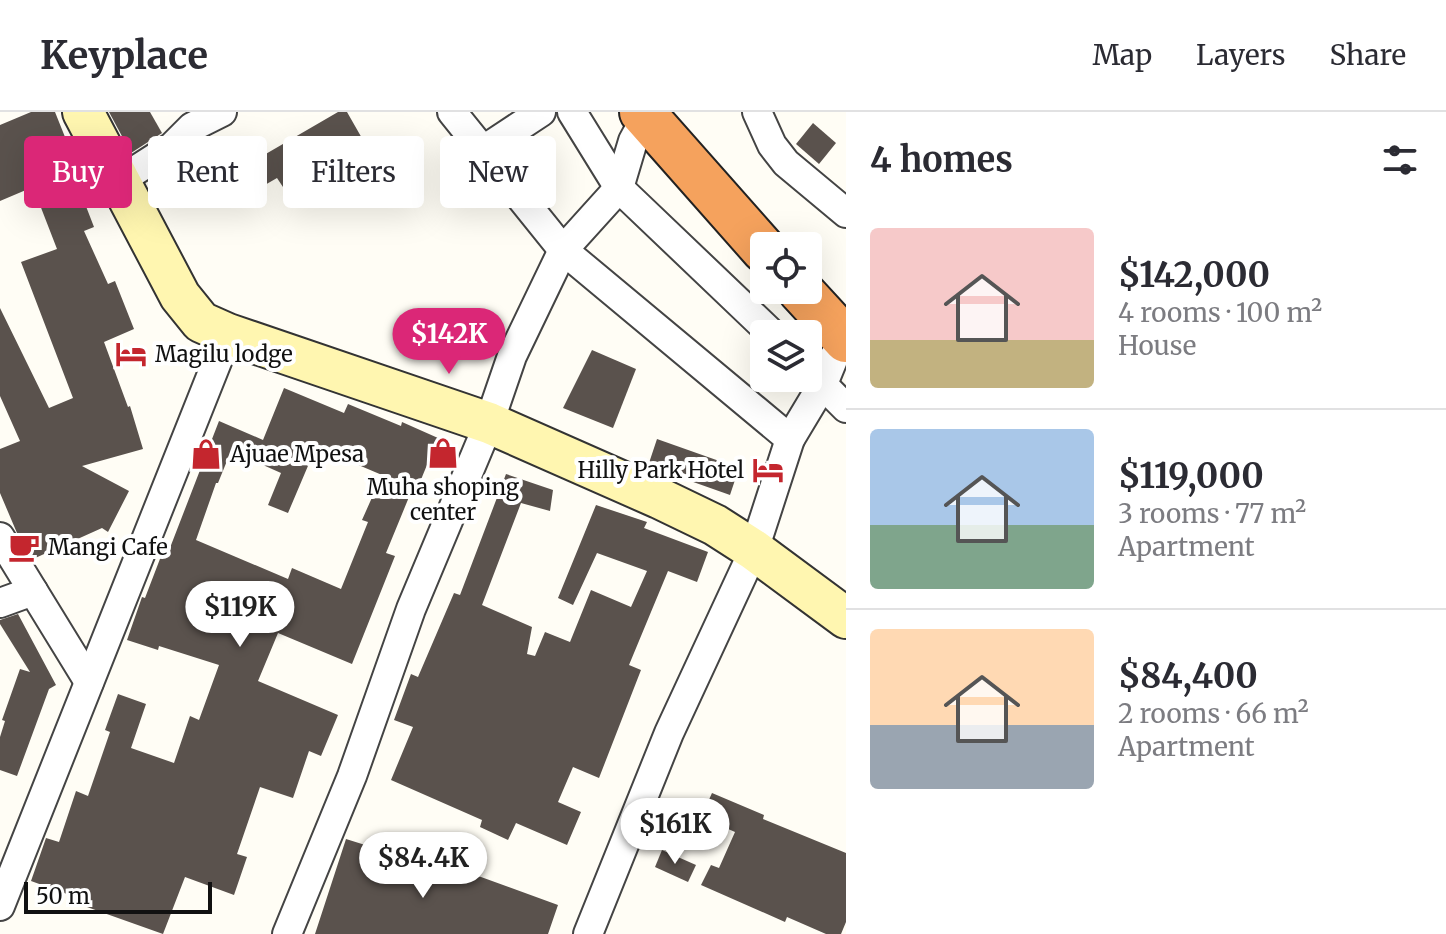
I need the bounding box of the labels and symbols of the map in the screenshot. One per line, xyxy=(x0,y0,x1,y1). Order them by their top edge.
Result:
pin: $142K xyxy=(393,308,505,376)
hotel icon: Magilu lodge xyxy=(114,337,148,371)
place label: Magilu lodge xyxy=(155,340,293,368)
shop icon: Muha shoping center xyxy=(426,436,460,470)
shop icon: Ajuae Mpesa xyxy=(189,437,223,471)
place label: Ajuae Mpesa xyxy=(229,440,364,468)
hotel icon: Hilly Park Hotel xyxy=(751,453,785,487)
place label: Hilly Park Hotel xyxy=(577,456,744,484)
place label: Muha shoping center xyxy=(367,473,519,526)
cafe icon: Mangi Cafe xyxy=(7,530,41,564)
place label: Mangi Cafe xyxy=(48,533,168,561)
pin: $119K xyxy=(184,581,296,649)
pin: $161K xyxy=(619,798,731,866)
pin: $84.4K xyxy=(358,832,488,900)
scale bar xyxy=(24,878,212,914)

